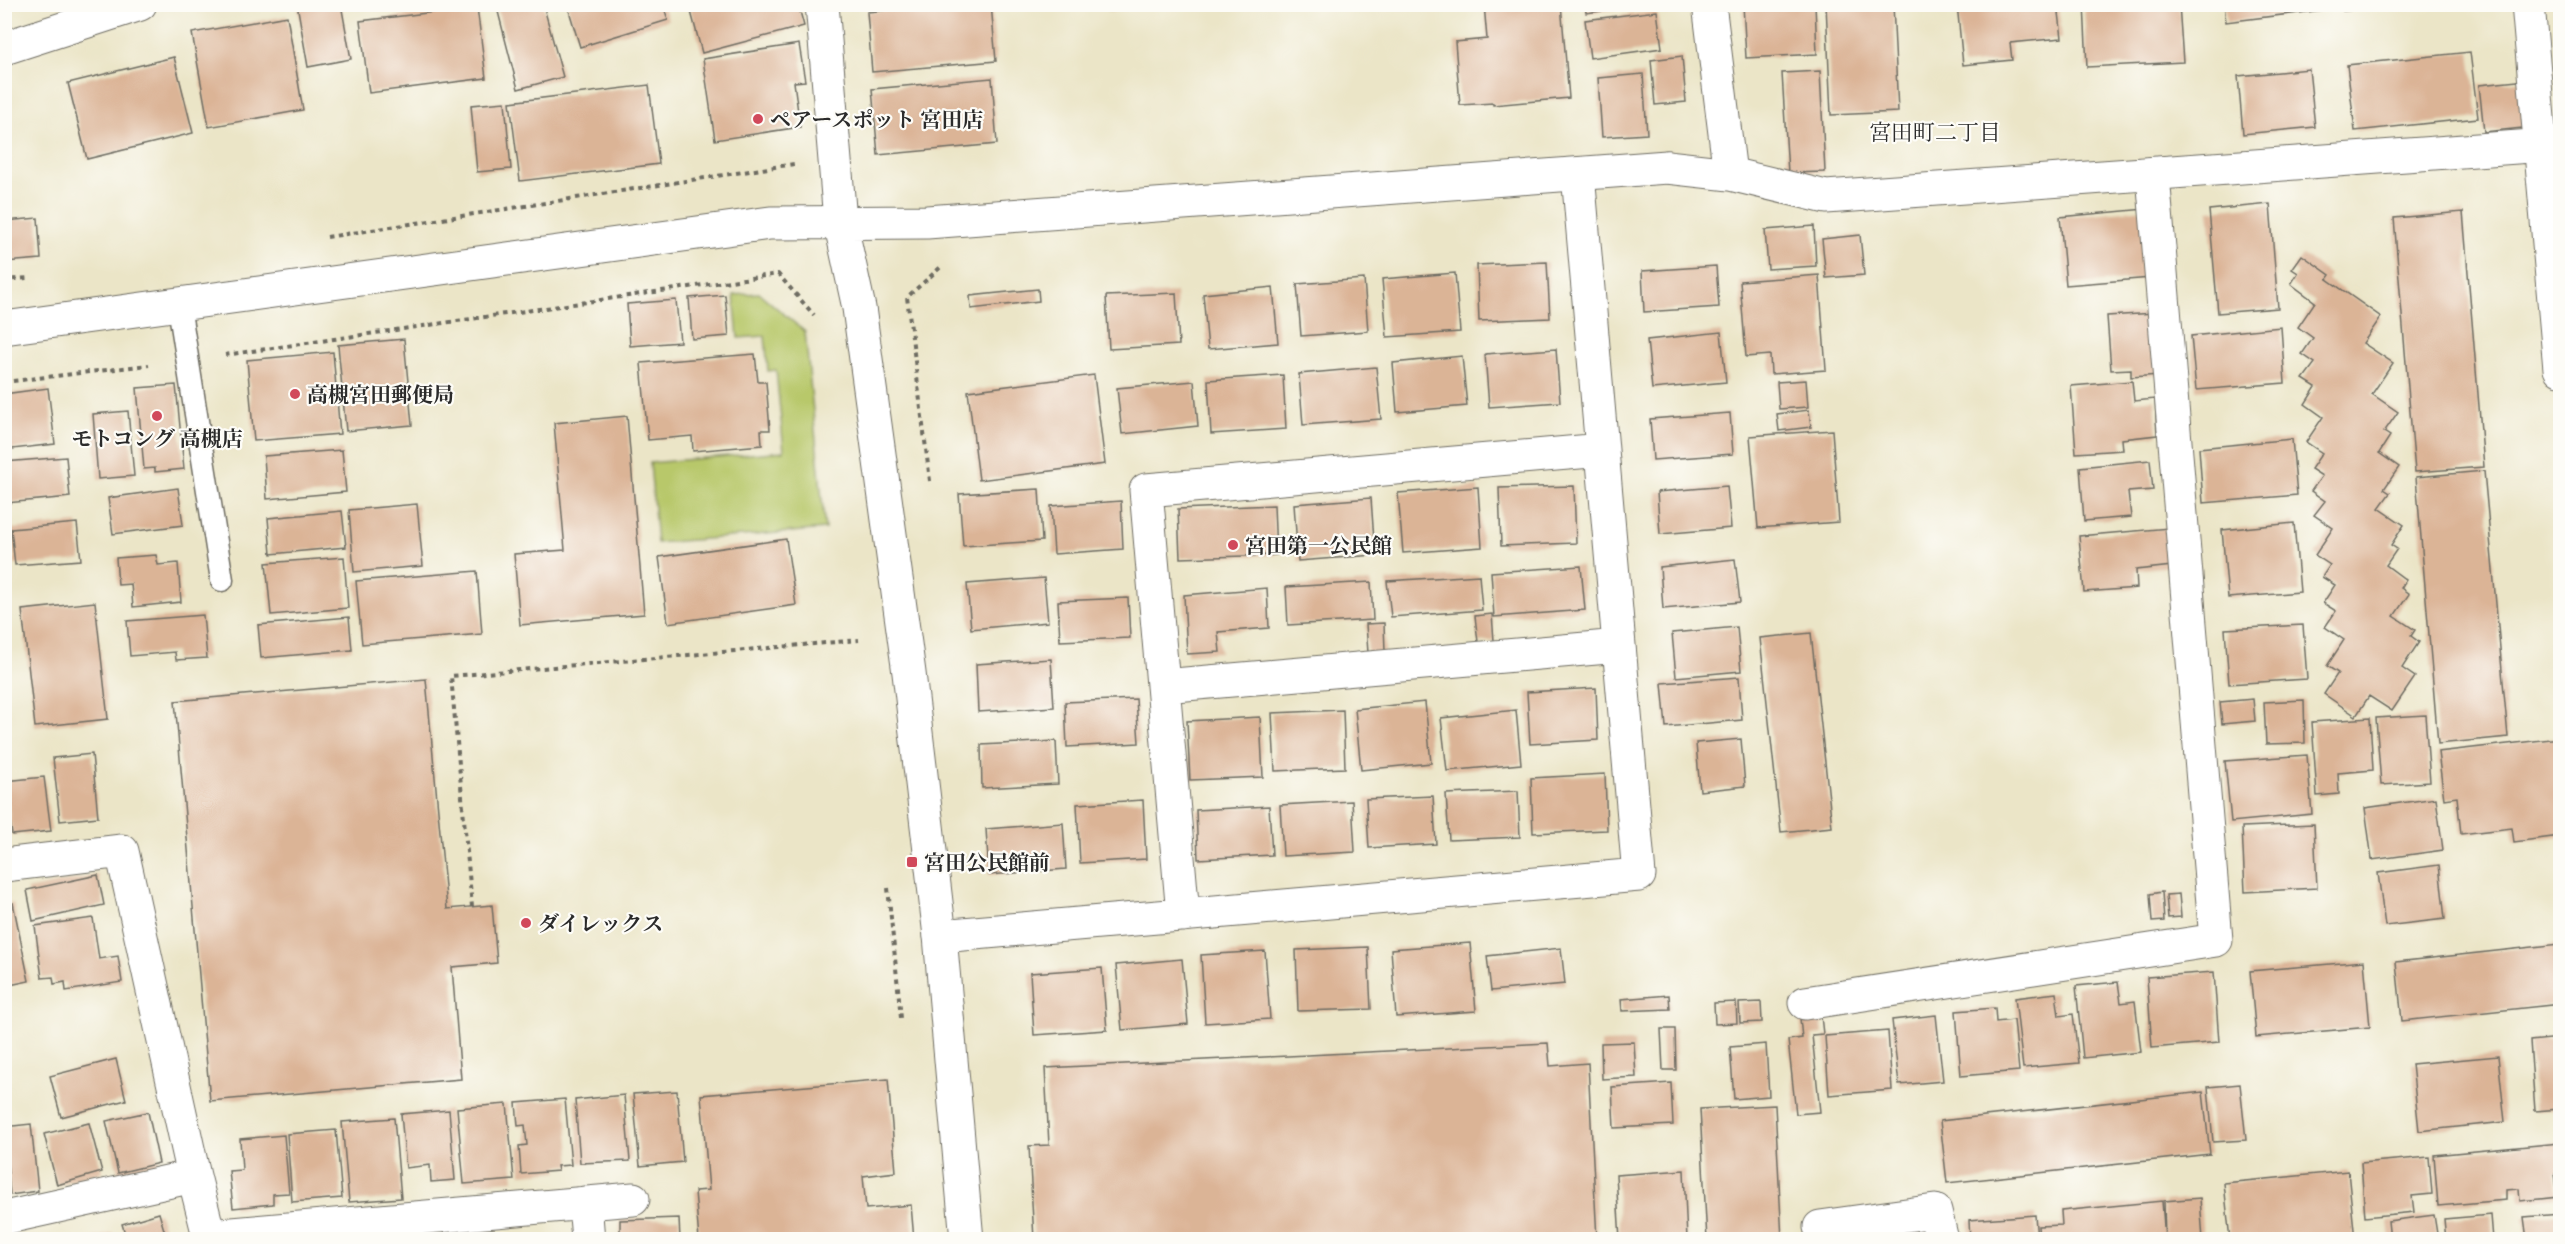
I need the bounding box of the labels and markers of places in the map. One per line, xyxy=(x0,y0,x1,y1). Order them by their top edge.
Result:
place label: ペアースポット 宮田店 xyxy=(770,106,983,133)
marker: ペアースポット 宮田店 xyxy=(751,112,765,126)
place label: 高槻宮田郵便局 xyxy=(307,381,454,408)
marker: 高槻宮田郵便局 xyxy=(288,387,302,401)
marker: モトコング 高槻店 xyxy=(150,409,164,423)
place label: モトコング 高槻店 xyxy=(71,425,243,452)
place label: 宮田第一公民館 xyxy=(1245,532,1392,559)
marker: 宮田第一公民館 xyxy=(1226,538,1240,552)
place label: 宮田公民館前 xyxy=(924,849,1050,876)
marker: 宮田公民館前 xyxy=(905,855,919,869)
place label: ダイレックス xyxy=(538,910,663,937)
marker: ダイレックス xyxy=(519,916,533,930)

